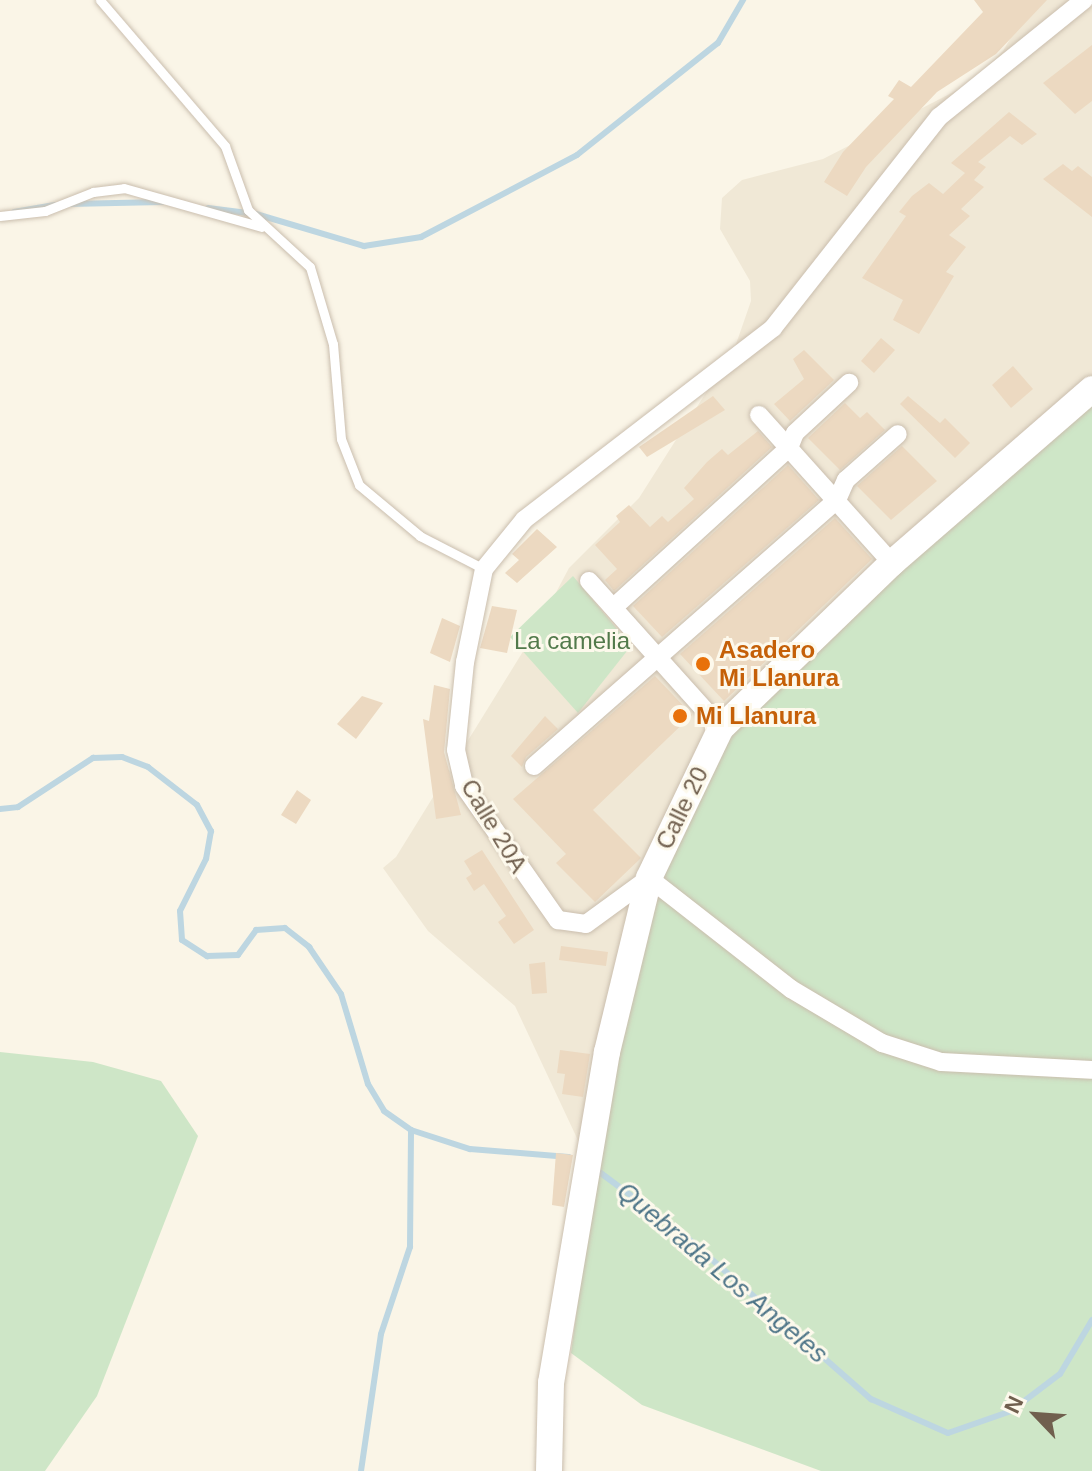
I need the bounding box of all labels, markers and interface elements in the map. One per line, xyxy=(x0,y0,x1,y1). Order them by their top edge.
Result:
park label: La camelia xyxy=(514,627,630,655)
place label: Asadero Mi Llanura xyxy=(719,636,839,692)
marker: Asadero Mi Llanura xyxy=(694,655,712,673)
place label: Mi Llanura xyxy=(696,702,816,730)
marker: Mi Llanura xyxy=(671,707,689,725)
street label: Calle 20 xyxy=(650,762,714,854)
street label: Calle 20A xyxy=(455,774,533,878)
water label: Quebrada Los Angeles xyxy=(610,1176,834,1370)
north arrow xyxy=(996,1375,1076,1455)
text: N xyxy=(999,1392,1028,1417)

